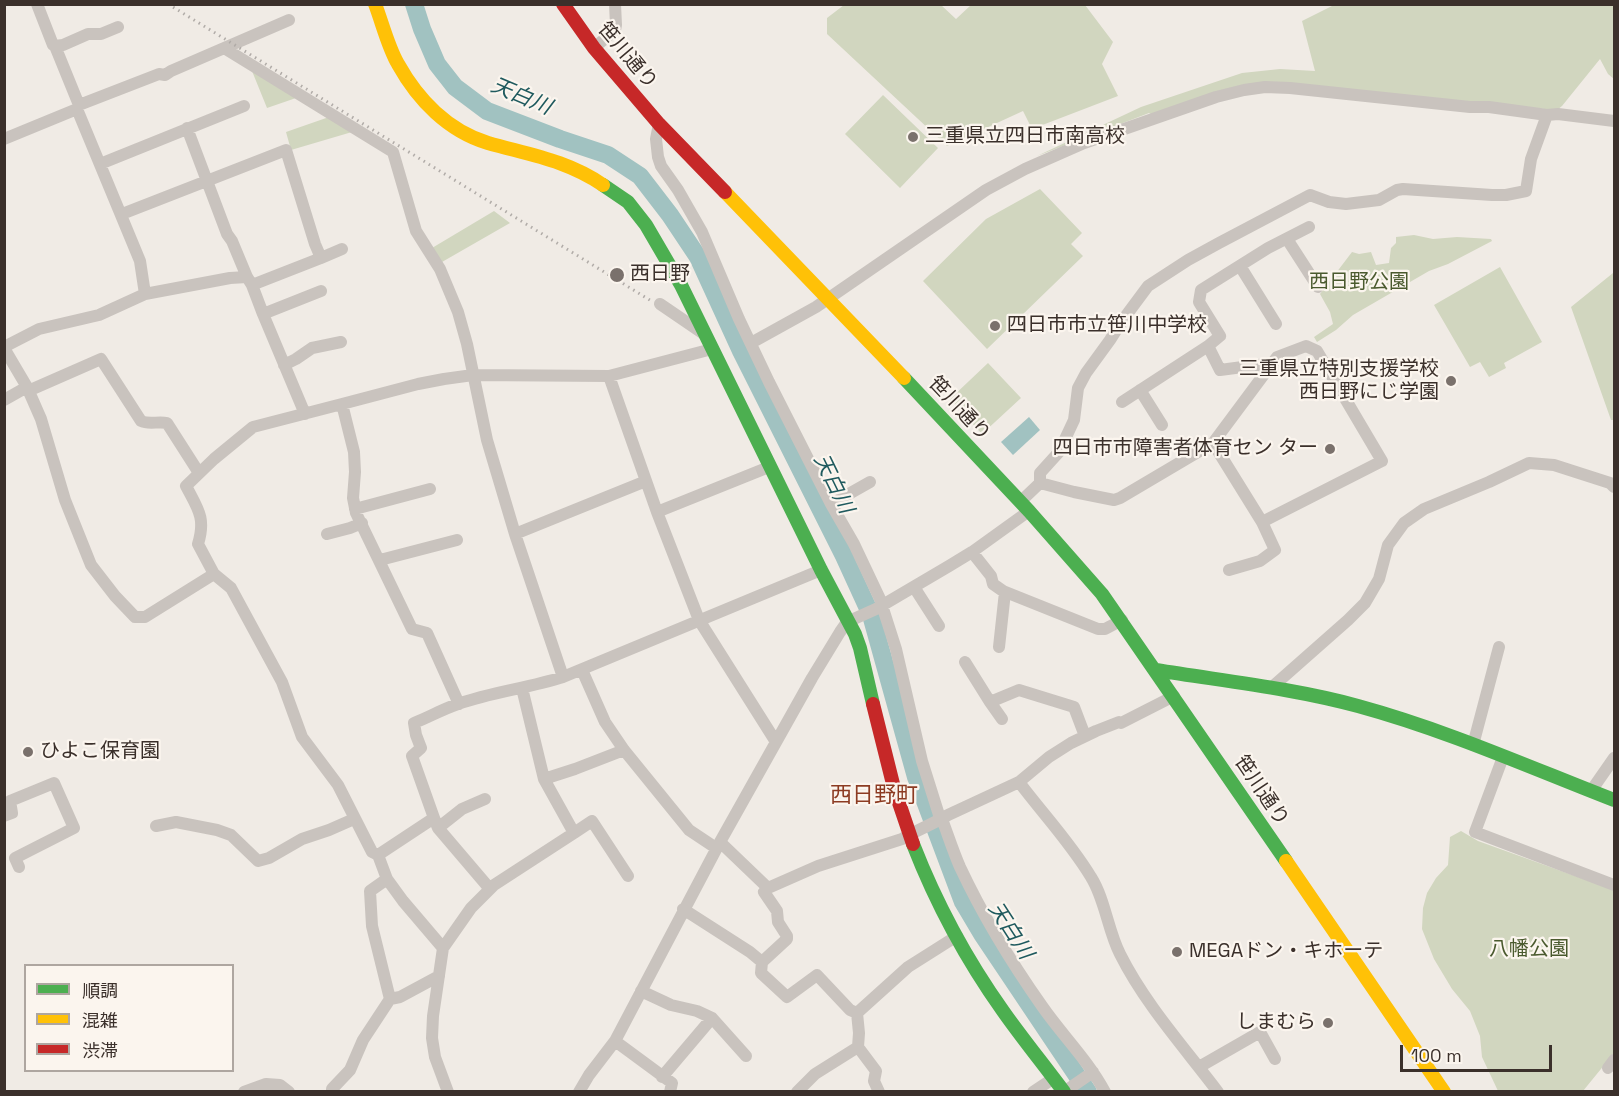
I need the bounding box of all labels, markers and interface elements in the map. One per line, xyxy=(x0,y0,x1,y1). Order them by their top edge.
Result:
street label: 笹川通り xyxy=(592,18,662,94)
water label: 天白川 xyxy=(487,73,555,121)
place label: 三重県立四日市南高校 xyxy=(925,125,1125,149)
marker: 三重県立四日市南高校 xyxy=(906,130,920,144)
place label: 西日野 xyxy=(630,263,690,287)
marker: 西日野 xyxy=(608,266,626,284)
park label: 西日野公園 xyxy=(1309,271,1409,295)
place label: 四日市市立笹川中学校 xyxy=(1007,314,1207,338)
marker: 四日市市立笹川中学校 xyxy=(988,319,1002,333)
place label: 三重県立特別支援学校 西日野にじ学園 xyxy=(1239,358,1439,405)
street label: 笹川通り xyxy=(923,372,995,446)
marker: 三重県立特別支援学校 西日野にじ学園 xyxy=(1444,374,1458,388)
place label: 四日市市障害者体育セン ター xyxy=(1053,437,1318,461)
marker: 四日市市障害者体育セン ター xyxy=(1323,442,1337,456)
water label: 天白川 xyxy=(808,450,858,518)
place label: ひよこ保育園 xyxy=(40,740,160,764)
marker: ひよこ保育園 xyxy=(21,745,35,759)
street label: 笹川通り xyxy=(1229,751,1293,831)
district label: 西日野町 xyxy=(830,783,918,809)
water label: 天白川 xyxy=(982,898,1038,964)
park label: 八幡公園 xyxy=(1489,938,1569,962)
place label: MEGAドン・キホーテ xyxy=(1189,940,1383,964)
marker: MEGAドン・キホーテ xyxy=(1170,945,1184,959)
legend xyxy=(24,964,234,1072)
text: 順調 xyxy=(82,979,118,1002)
text: 混雑 xyxy=(82,1009,118,1032)
place label: しまむら xyxy=(1236,1011,1316,1035)
marker: しまむら xyxy=(1321,1016,1335,1030)
scale bar xyxy=(1403,1033,1554,1071)
text: 渋滞 xyxy=(82,1039,118,1062)
text: 100 m xyxy=(1411,1044,1462,1067)

